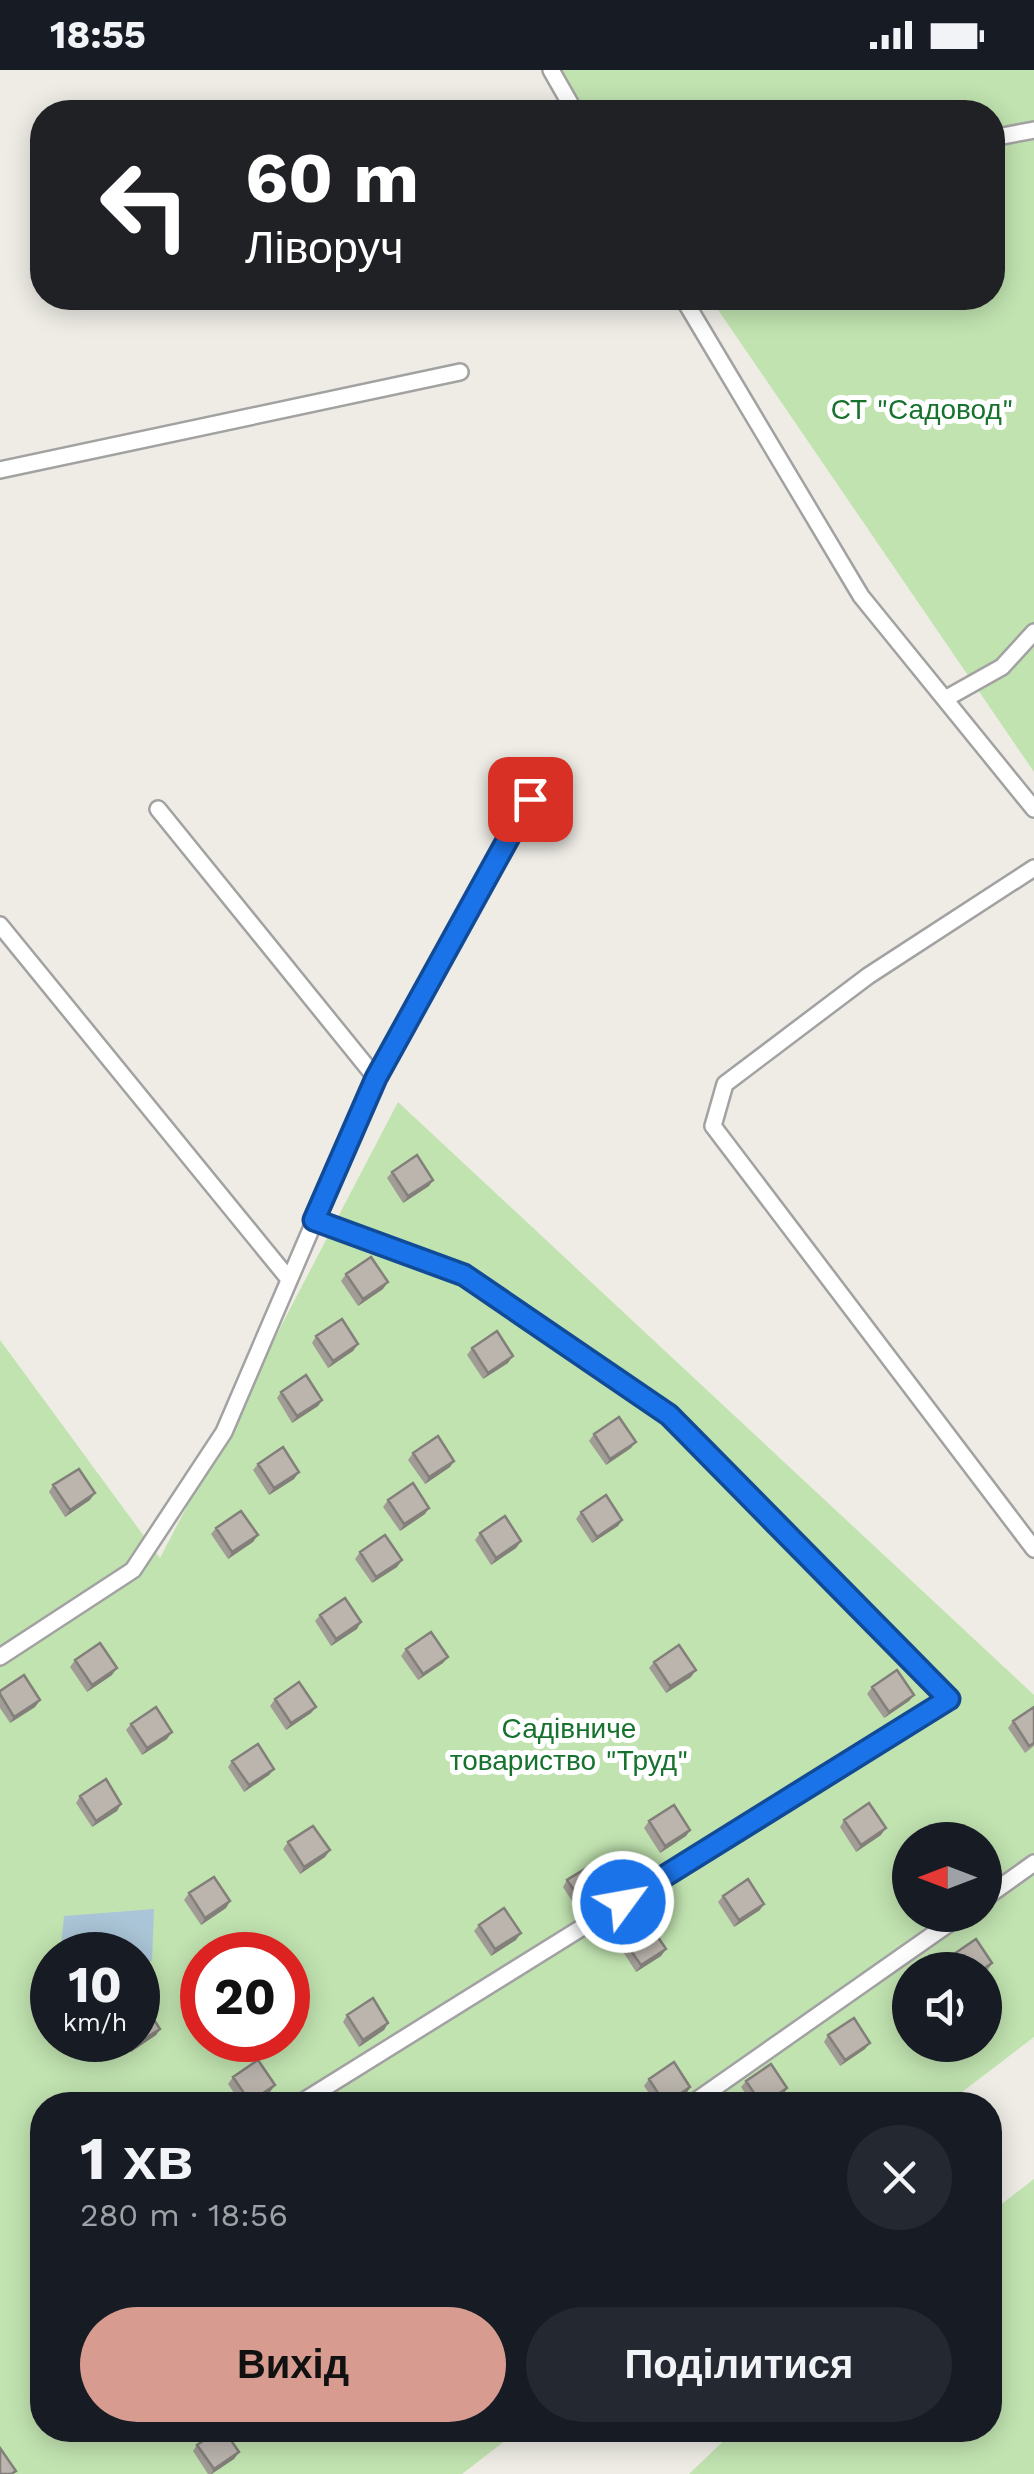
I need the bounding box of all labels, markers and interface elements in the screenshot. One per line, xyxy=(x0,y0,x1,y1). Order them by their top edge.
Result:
text: 18:55 xyxy=(50,13,146,57)
text: 60 m xyxy=(245,137,419,219)
icon: left xyxy=(80,140,210,270)
text: Ліворуч xyxy=(245,221,403,274)
park label: СТ "Садовод" xyxy=(831,393,1013,426)
pin xyxy=(488,757,573,842)
icon: arrive xyxy=(503,772,558,827)
park label: Садівниче товариство "Труд" xyxy=(450,1712,688,1777)
north arrow xyxy=(892,1822,1002,1932)
map controls xyxy=(892,1822,1002,2062)
position arrow xyxy=(571,1850,675,1954)
speed limit sign: 20 xyxy=(180,1932,310,2062)
button: sound xyxy=(892,1952,1002,2062)
text: 10 xyxy=(68,1955,122,2014)
text: km/h xyxy=(63,2008,127,2037)
text: 1 хв xyxy=(80,2123,193,2194)
button: close xyxy=(847,2125,952,2230)
text: 280 m · 18:56 xyxy=(80,2196,288,2234)
button: Вихід xyxy=(80,2307,506,2422)
button: Поділитися xyxy=(526,2307,952,2422)

